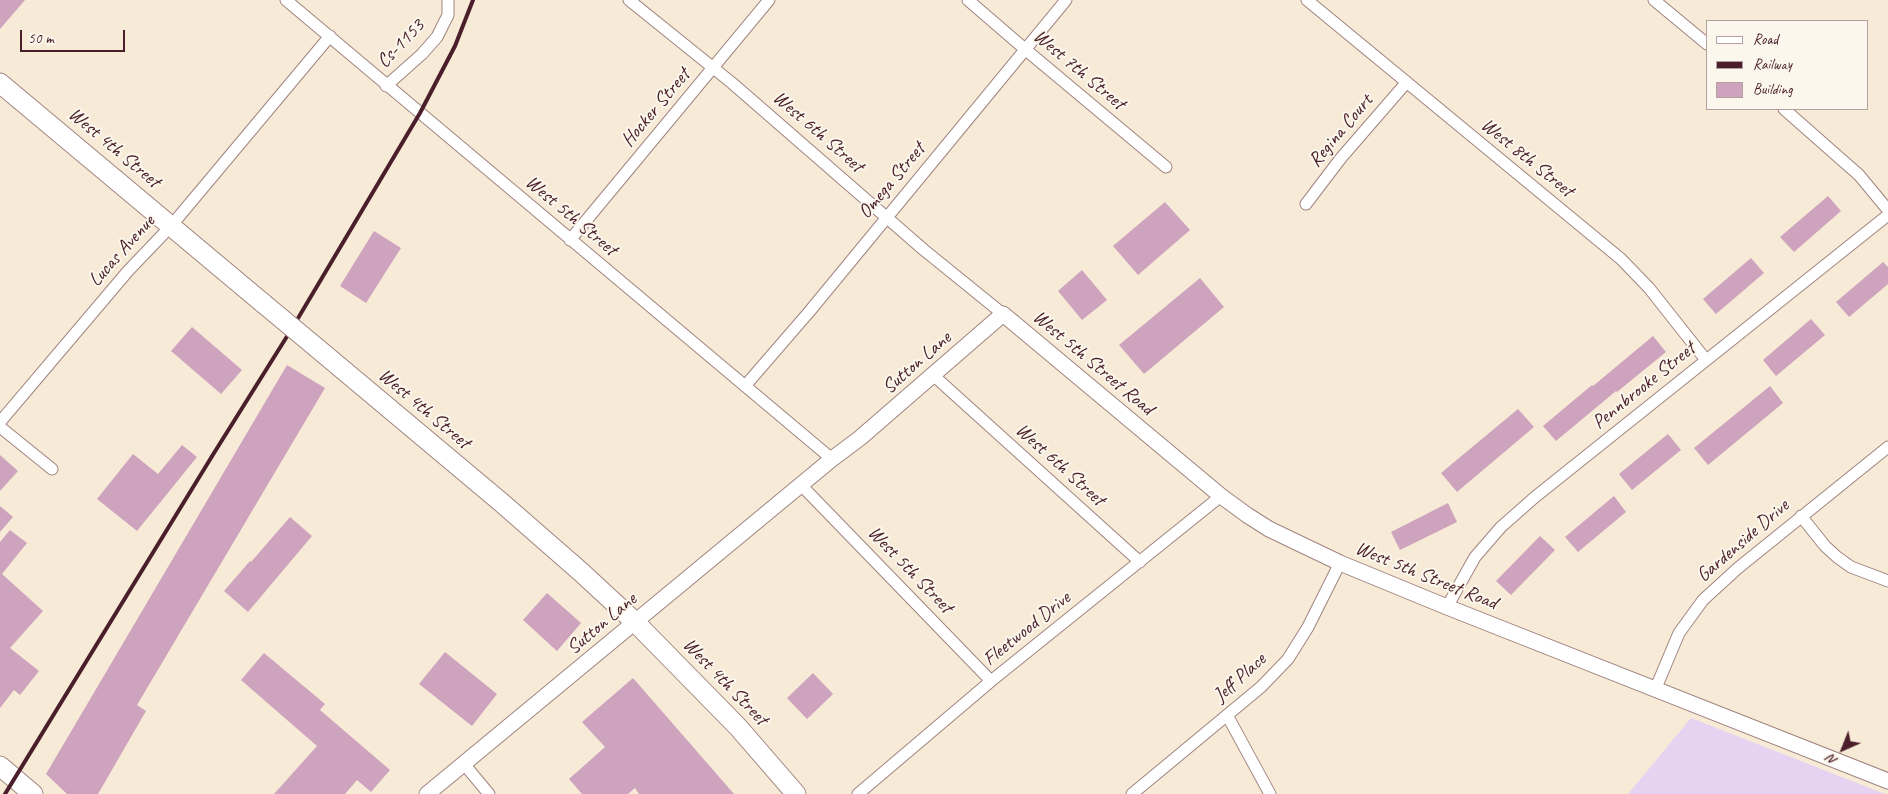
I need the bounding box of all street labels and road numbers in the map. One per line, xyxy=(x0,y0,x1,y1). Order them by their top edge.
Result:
street label: Cs-1153 xyxy=(372,15,430,73)
street label: West 7th Street xyxy=(1028,25,1130,115)
street label: Hocker Street xyxy=(616,64,696,152)
street label: West 6th Street xyxy=(768,86,868,178)
street label: Regina Court xyxy=(1304,90,1378,172)
street label: West 4th Street xyxy=(63,103,165,193)
street label: West 8th Street xyxy=(1476,113,1578,203)
street label: Omega Street xyxy=(853,138,931,224)
street label: West 5th Street xyxy=(520,171,622,261)
street label: Lucas Avenue xyxy=(84,210,160,292)
street label: West 5th Street Road xyxy=(1028,305,1158,421)
street label: Sutton Lane xyxy=(878,327,956,399)
street label: Pennbrooke Street xyxy=(1588,337,1700,435)
street label: West 4th Street xyxy=(373,364,475,454)
street label: West 6th Street xyxy=(1010,418,1110,512)
street label: Gardenside Drive xyxy=(1692,494,1794,588)
street label: West 5th Street xyxy=(862,521,958,619)
street label: West 5th Street Road xyxy=(1352,537,1500,615)
street label: Fleetwood Drive xyxy=(978,586,1076,672)
street label: Sutton Lane xyxy=(562,588,642,660)
street label: West 4th Street xyxy=(677,633,773,731)
street label: Jeff Place xyxy=(1209,648,1271,708)

